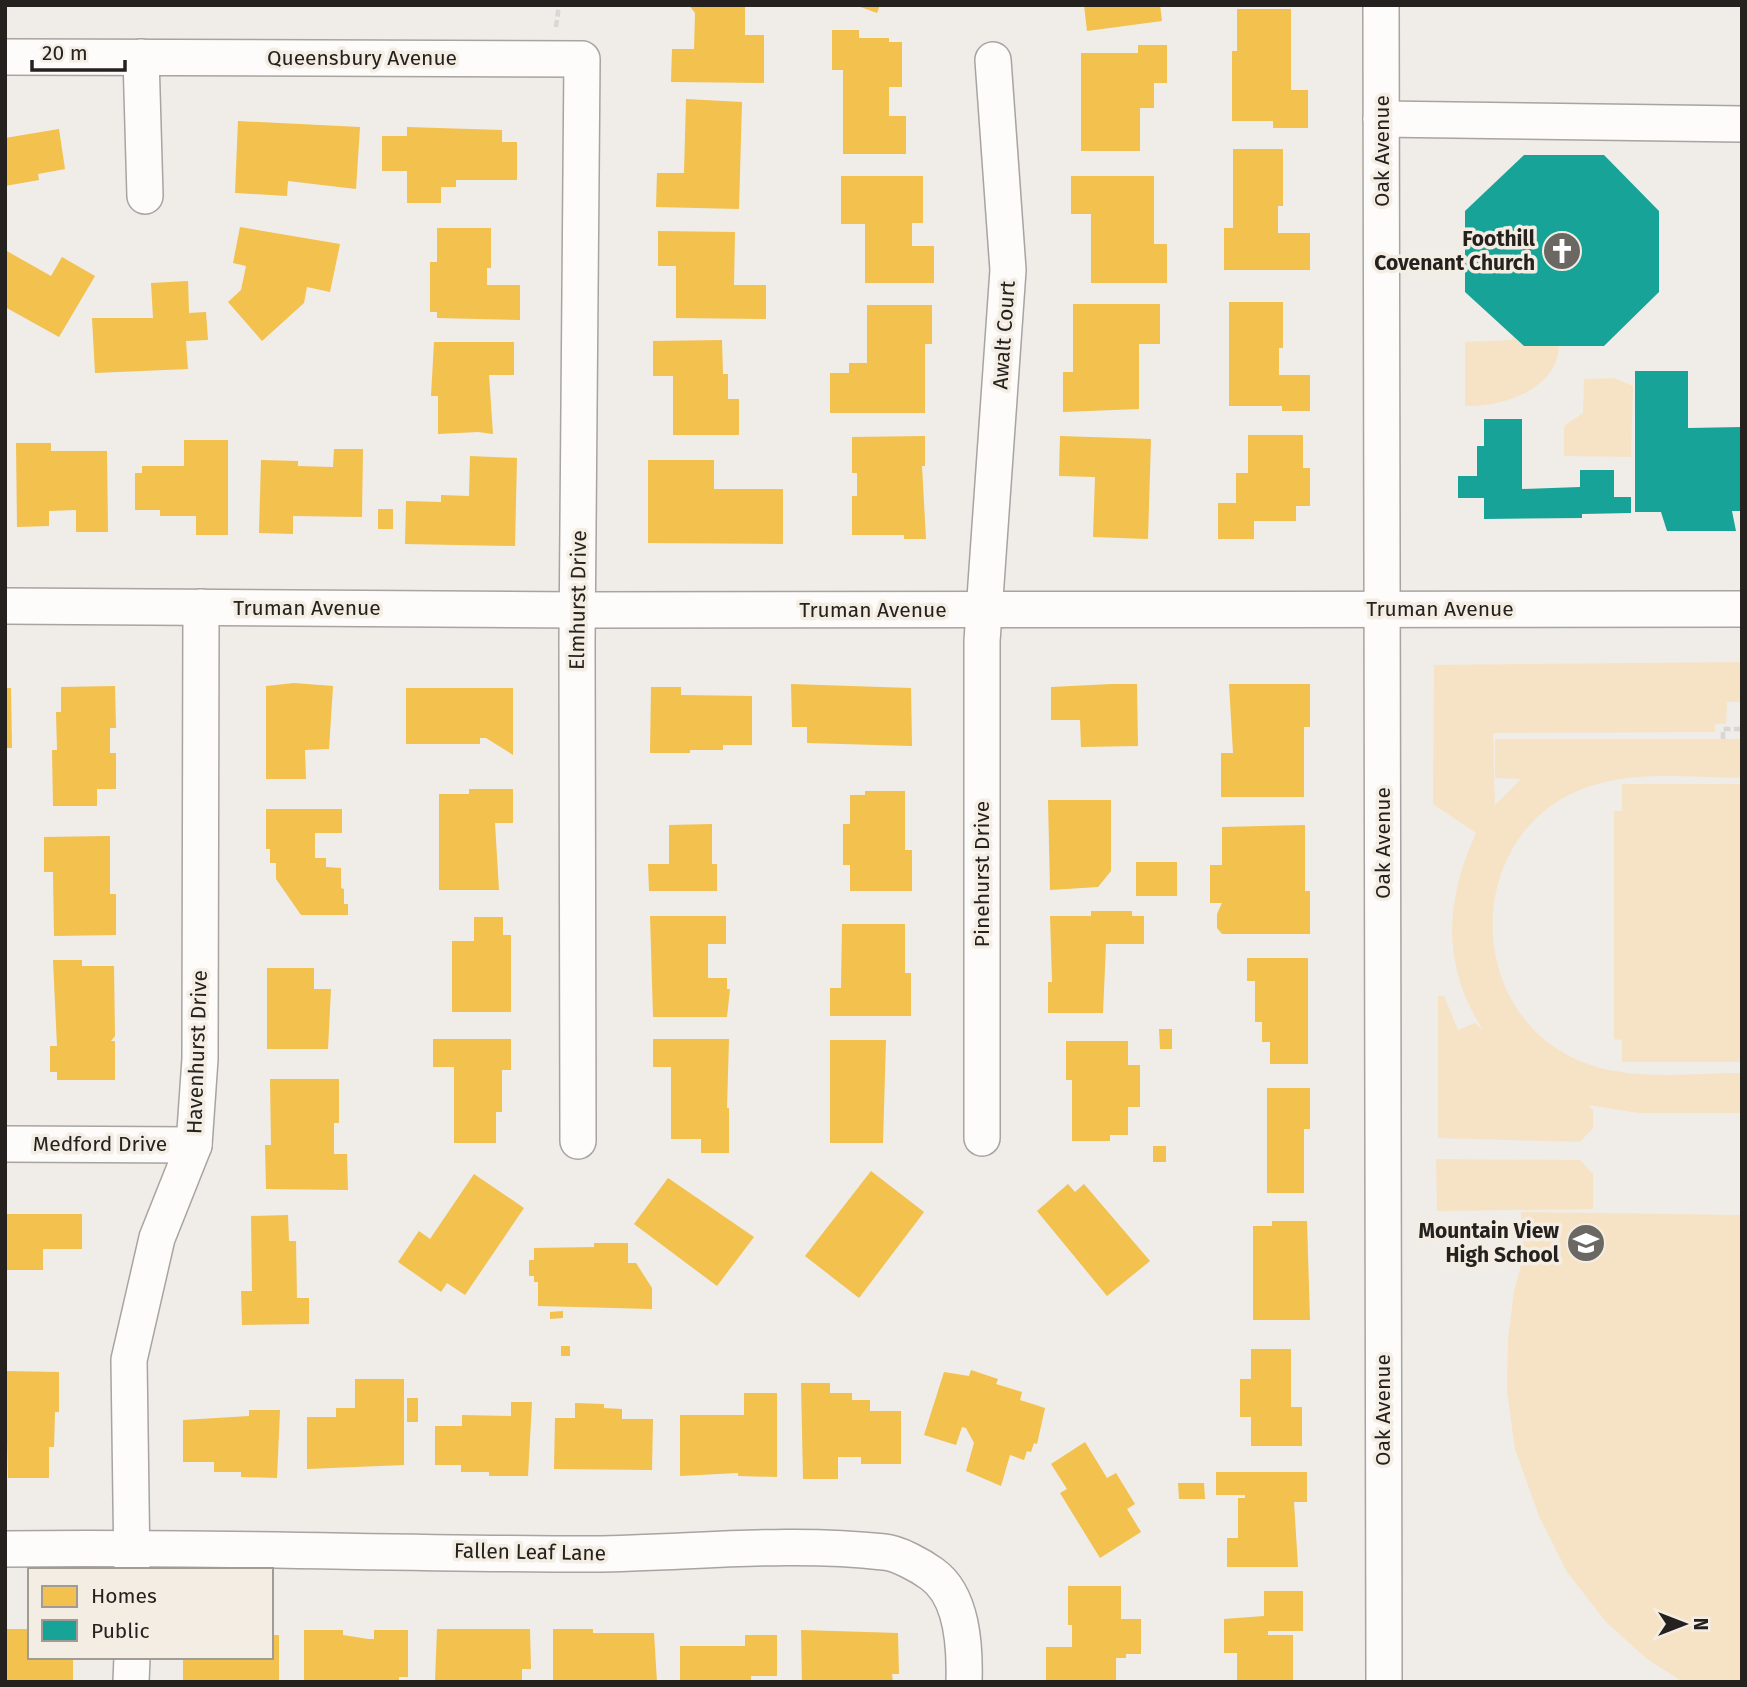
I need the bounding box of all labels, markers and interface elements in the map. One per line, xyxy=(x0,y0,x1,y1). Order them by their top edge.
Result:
scale bar xyxy=(32,28,124,72)
text: 20 m xyxy=(42,40,88,66)
street label: Queensbury Avenue xyxy=(267,45,457,71)
street label: Oak Avenue xyxy=(1369,95,1395,207)
place label: Foothill Covenant Church xyxy=(1374,226,1536,276)
church icon: Foothill Covenant Church xyxy=(1541,230,1583,272)
street label: Awalt Court xyxy=(987,279,1021,390)
street label: Elmhurst Drive xyxy=(564,530,592,670)
street label: Truman Avenue xyxy=(233,595,381,621)
street label: Truman Avenue xyxy=(1366,596,1514,622)
street label: Truman Avenue xyxy=(799,597,947,623)
street label: Oak Avenue xyxy=(1370,787,1396,899)
street label: Pinehurst Drive xyxy=(969,801,995,947)
street label: Havenhurst Drive xyxy=(181,970,213,1134)
street label: Medford Drive xyxy=(33,1131,167,1157)
place label: Mountain View High School xyxy=(1419,1218,1560,1268)
school or university icon: Mountain View High School xyxy=(1565,1222,1607,1264)
street label: Oak Avenue xyxy=(1370,1354,1396,1466)
street label: Fallen Leaf Lane xyxy=(454,1538,606,1566)
legend xyxy=(28,1568,273,1659)
text: Homes xyxy=(91,1583,157,1609)
north arrow xyxy=(1649,1589,1719,1659)
text: Public xyxy=(91,1618,149,1644)
text: N xyxy=(1689,1618,1712,1630)

